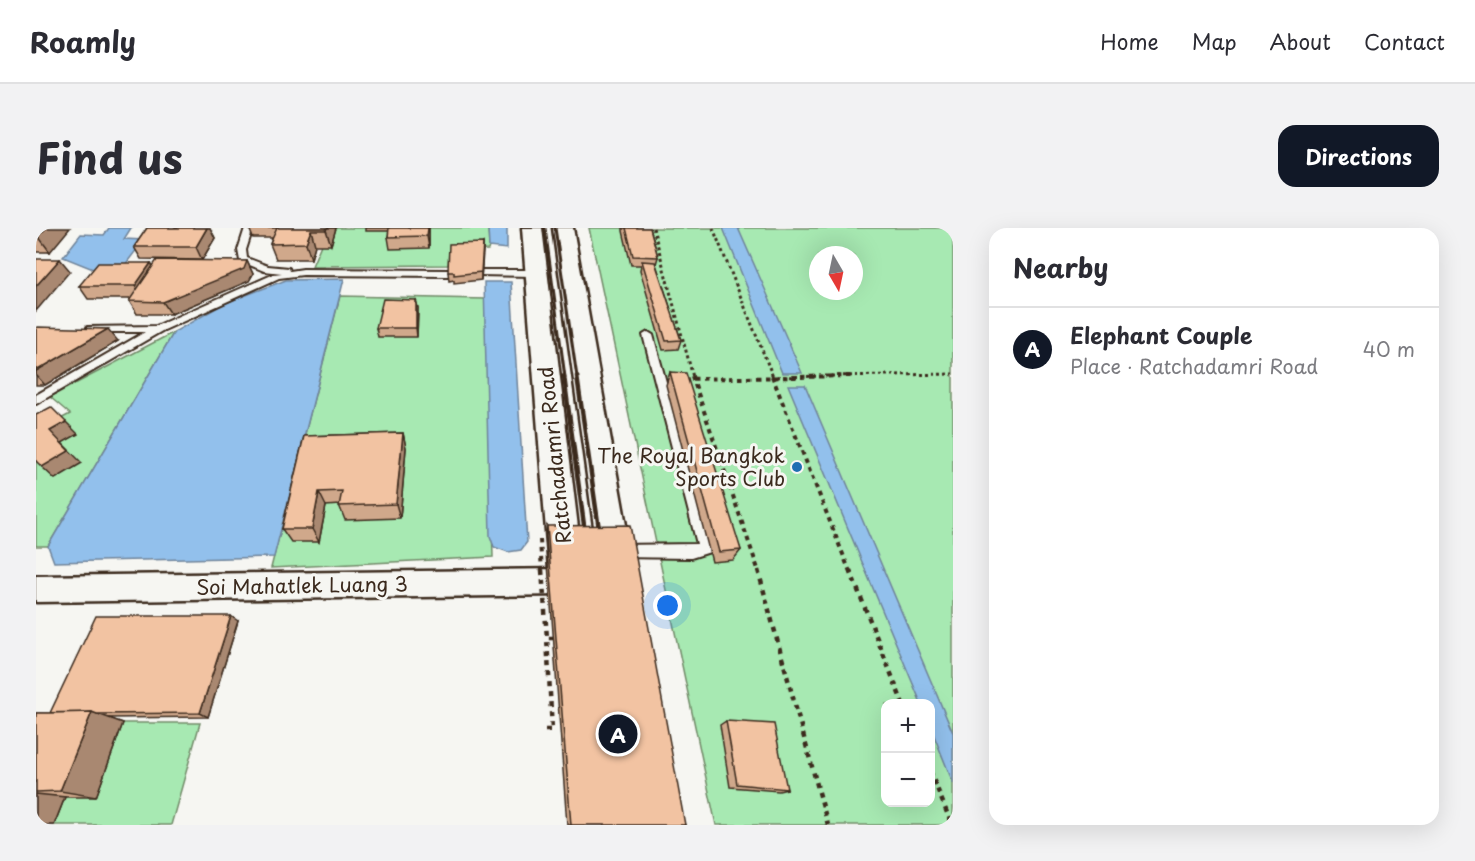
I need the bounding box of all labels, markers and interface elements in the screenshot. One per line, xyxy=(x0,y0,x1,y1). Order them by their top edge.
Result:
text: Roamly xyxy=(30,20,136,63)
text: Home xyxy=(1100,25,1159,57)
text: Map xyxy=(1192,25,1237,57)
text: About xyxy=(1270,25,1331,57)
text: Contact xyxy=(1364,25,1445,57)
text: Find us xyxy=(36,125,183,188)
button: Directions xyxy=(1278,125,1439,187)
north arrow xyxy=(809,246,863,300)
text: Nearby xyxy=(1013,248,1108,287)
text: Elephant Couple xyxy=(1070,318,1252,351)
text: A xyxy=(1025,334,1040,364)
text: 40 m xyxy=(1363,334,1415,364)
text: Place · Ratchadamri Road xyxy=(1070,351,1318,381)
street label: Ratchadamri Road xyxy=(530,365,578,545)
place label: The Royal Bangkok Sports Club xyxy=(597,440,785,493)
marker: The Royal Bangkok Sports Club xyxy=(790,460,804,474)
street label: Soi Mahatlek Luang 3 xyxy=(196,568,408,602)
your location xyxy=(653,591,682,620)
map controls xyxy=(881,699,935,807)
button: + xyxy=(881,699,935,753)
pin: A xyxy=(598,712,638,756)
button: − xyxy=(881,753,935,807)

